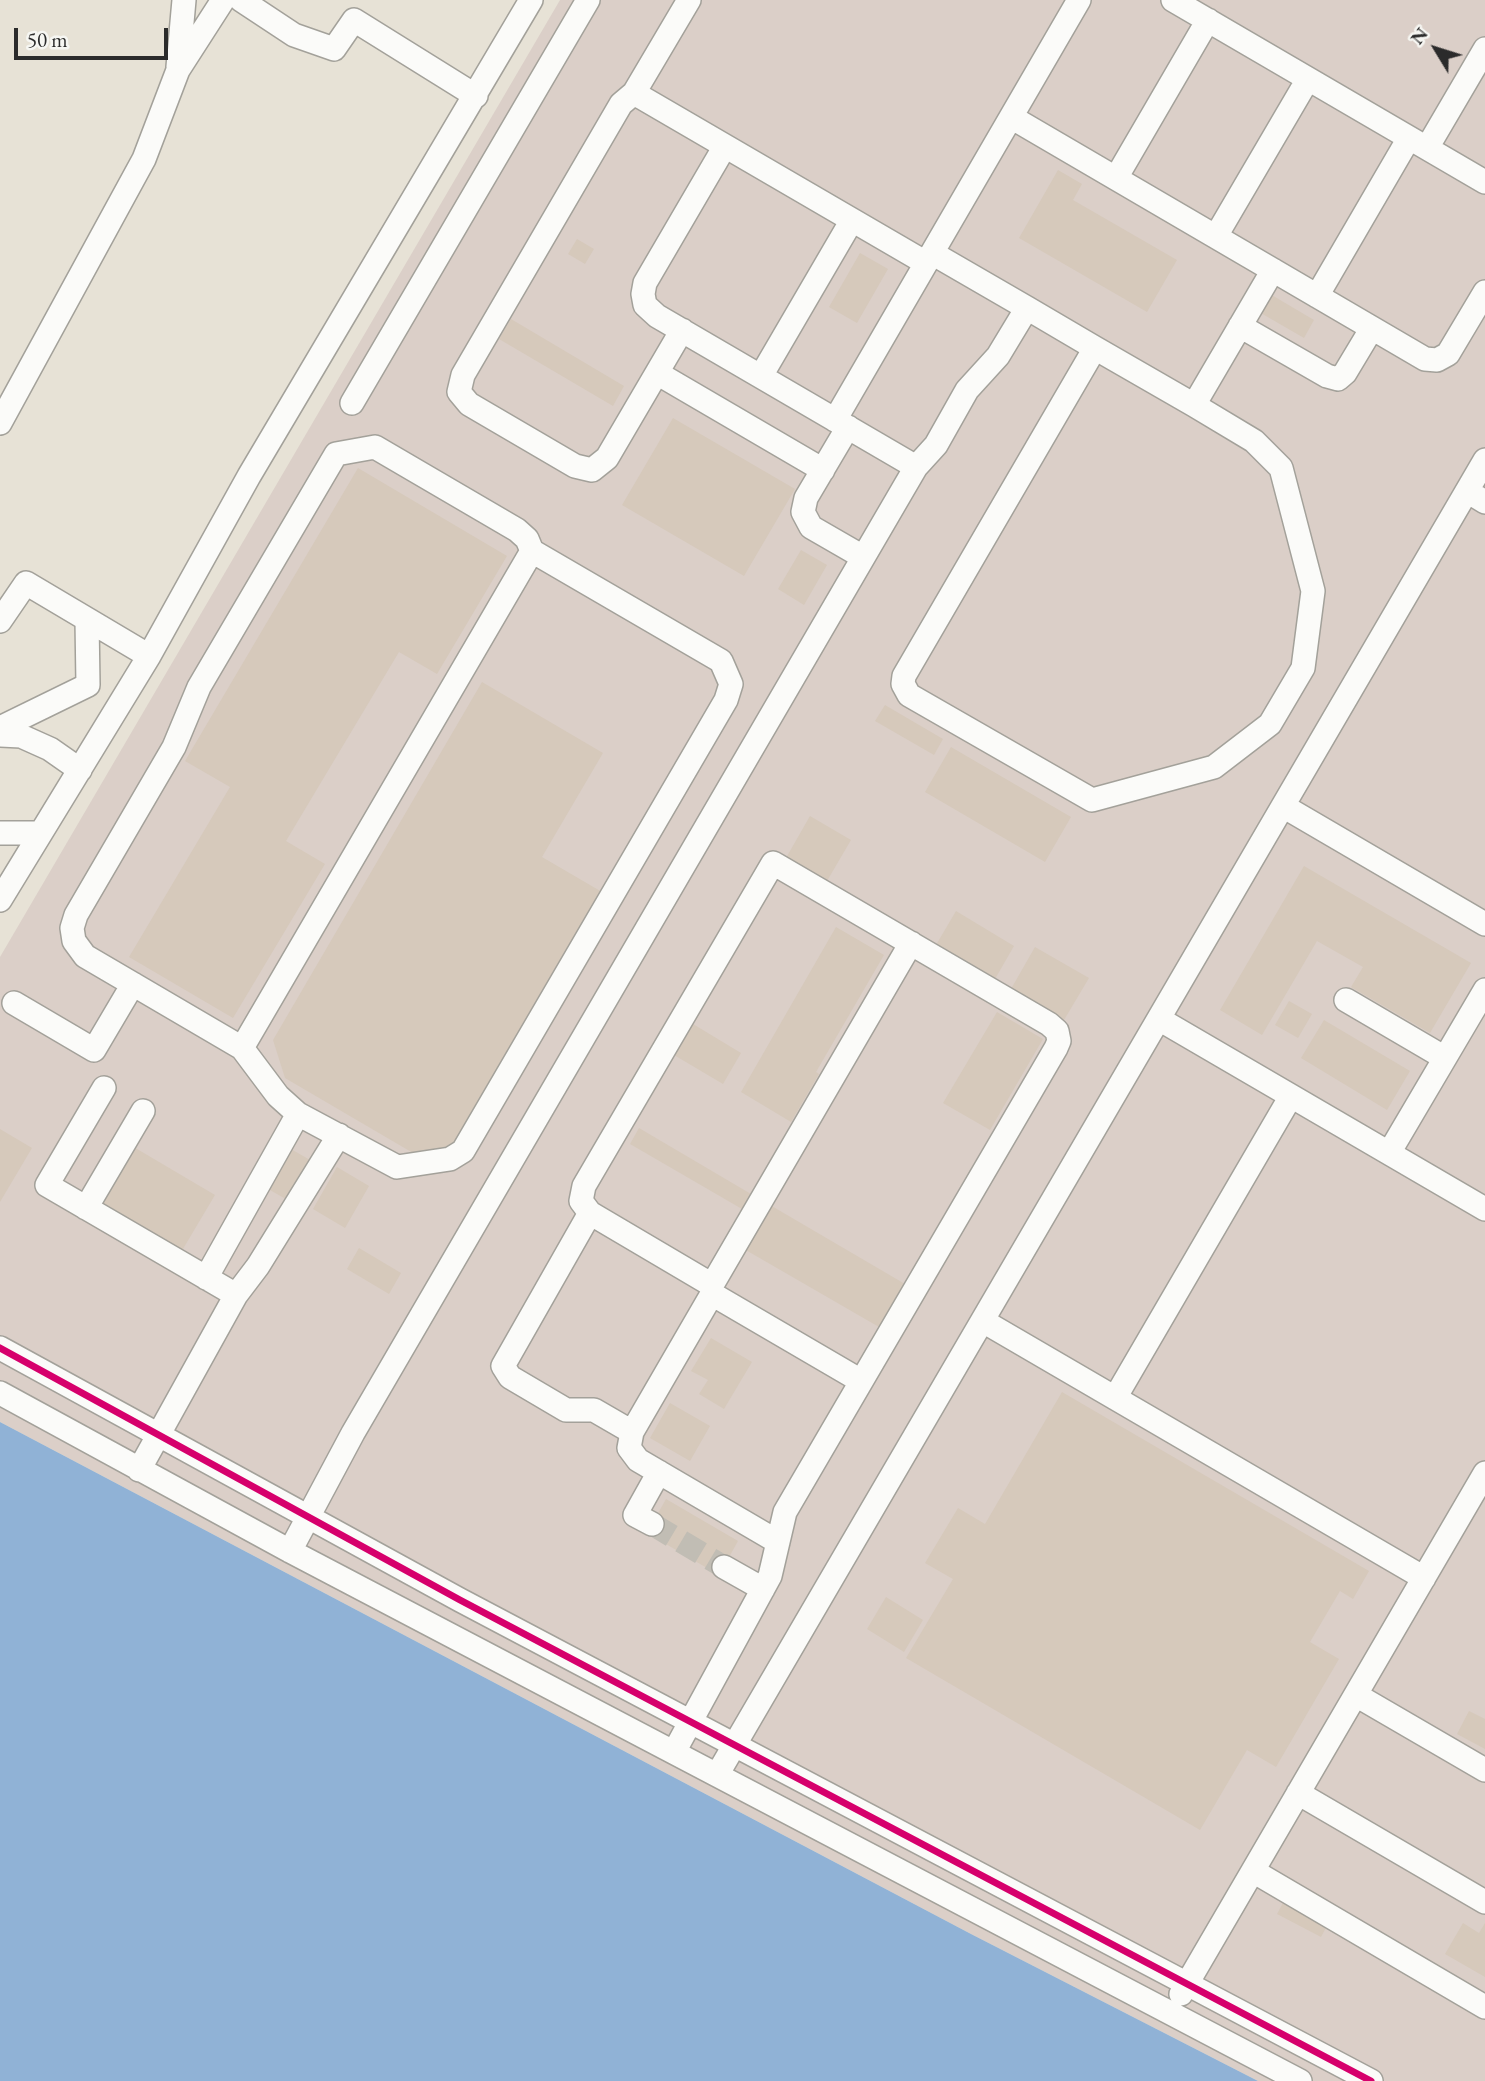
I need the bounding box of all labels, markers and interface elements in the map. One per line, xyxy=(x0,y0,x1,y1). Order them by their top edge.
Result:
scale bar xyxy=(18,14,172,58)
north arrow xyxy=(1401,14,1471,84)
text: N xyxy=(1404,22,1434,50)
text: 50 m xyxy=(27,26,68,53)

